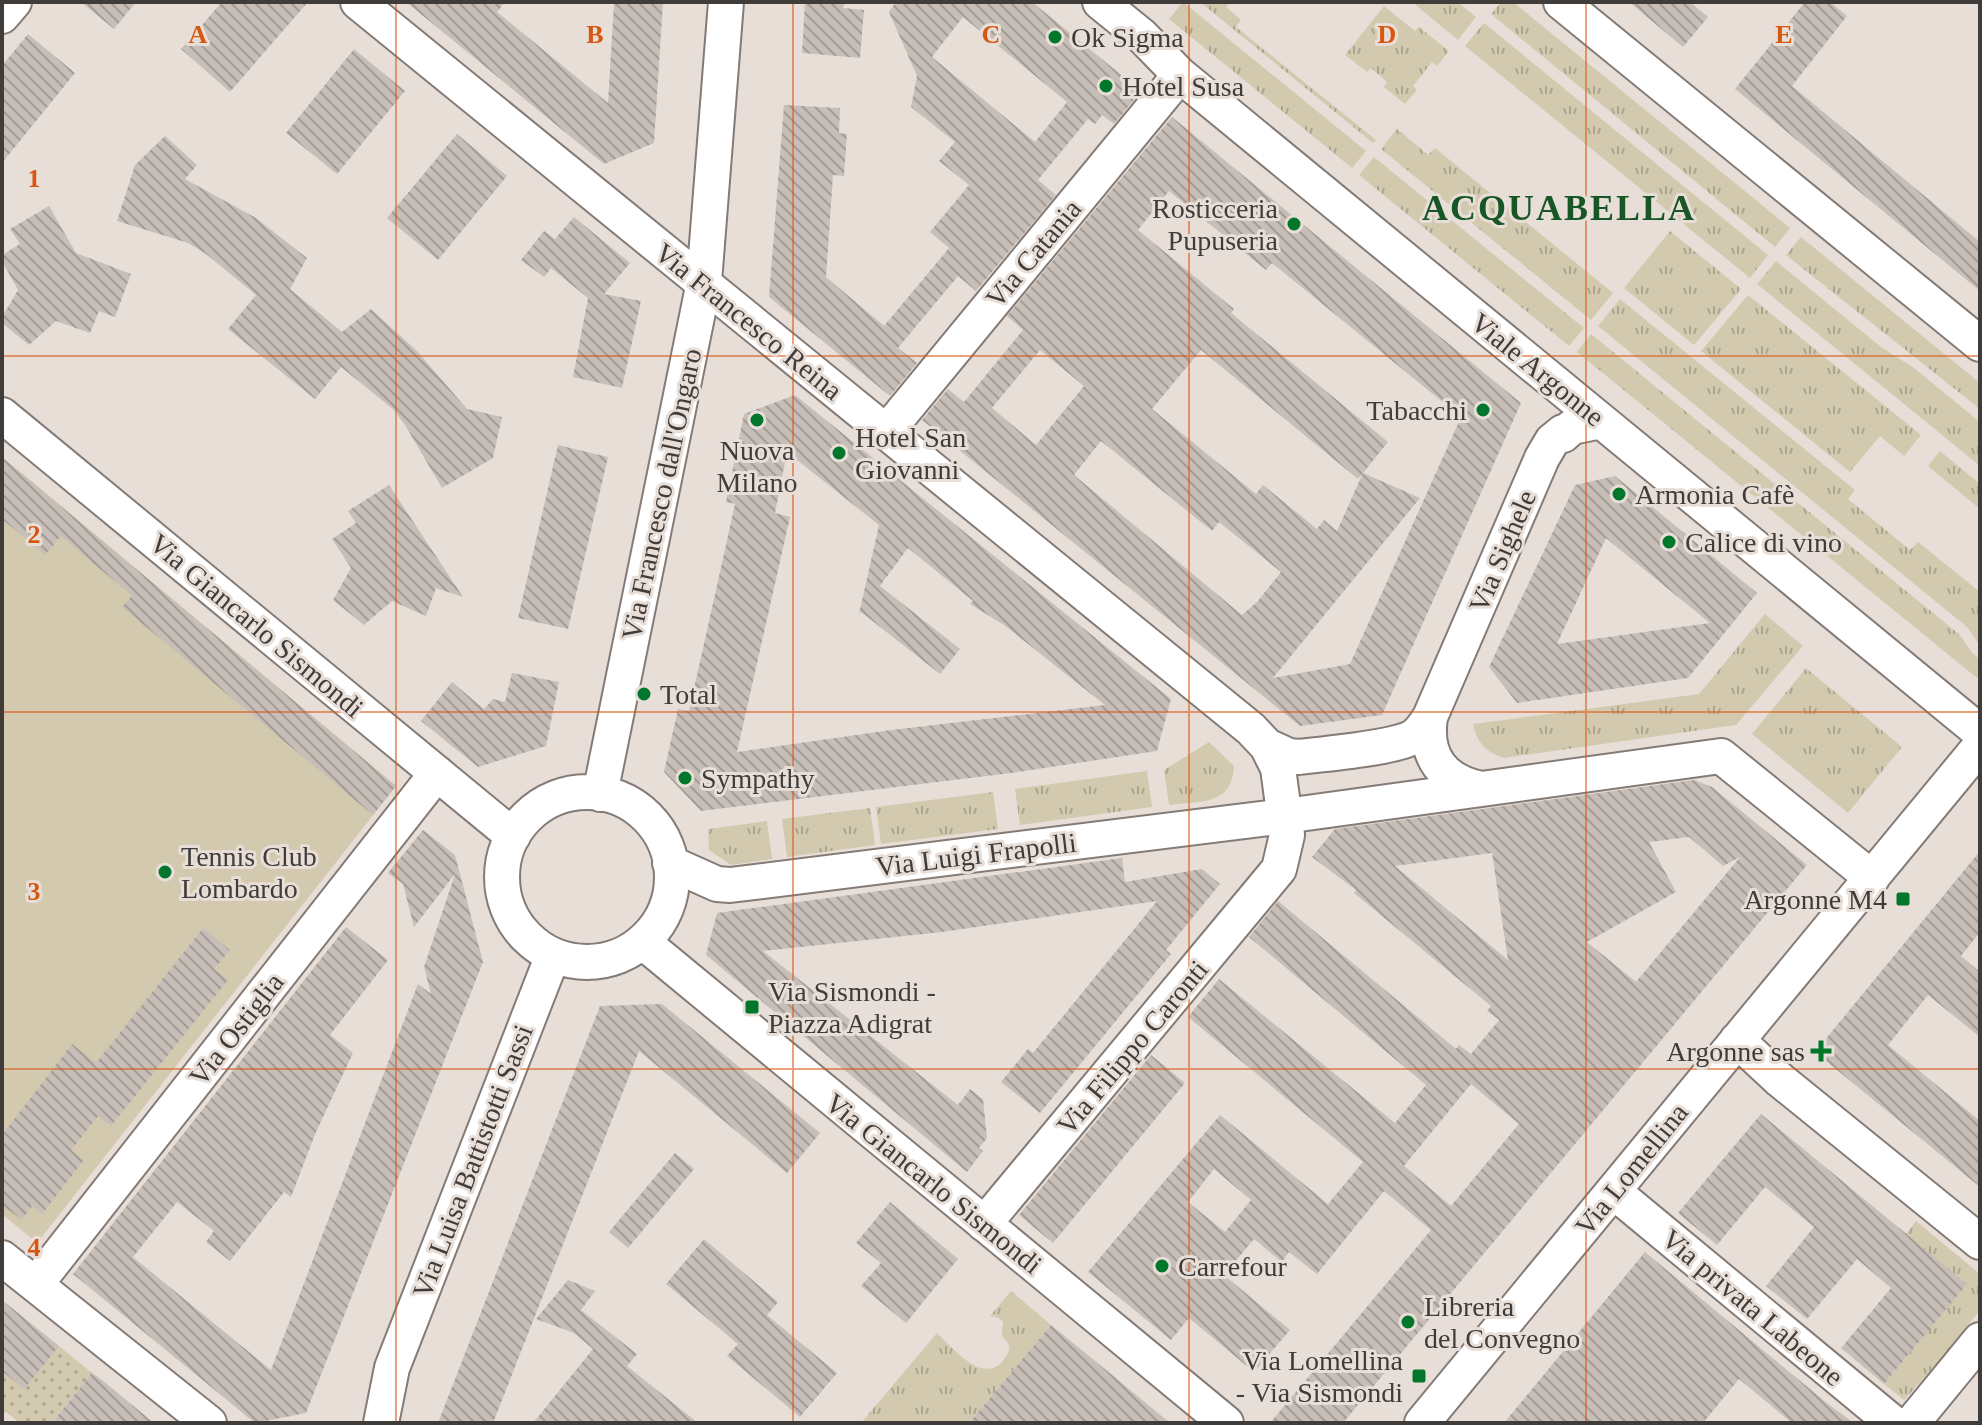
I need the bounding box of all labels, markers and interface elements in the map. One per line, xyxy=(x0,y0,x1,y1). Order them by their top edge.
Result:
text: A xyxy=(189,20,208,49)
text: B xyxy=(586,20,604,49)
text: C xyxy=(982,20,1000,49)
text: D xyxy=(1378,20,1396,49)
text: E xyxy=(1775,20,1793,49)
place label: Ok Sigma xyxy=(1071,22,1184,53)
marker: Ok Sigma xyxy=(1046,28,1064,46)
place label: Hotel Susa xyxy=(1122,71,1245,102)
marker: Hotel Susa xyxy=(1097,77,1115,95)
text: 1 xyxy=(28,164,41,193)
district label: ACQUABELLA xyxy=(1422,188,1696,228)
street label: Via Catania xyxy=(979,193,1088,314)
place label: Rosticceria Pupuseria xyxy=(1152,193,1279,256)
marker: Rosticceria Pupuseria xyxy=(1285,215,1303,233)
street label: Via Francesco Reina xyxy=(649,236,849,407)
street label: Viale Argonne xyxy=(1465,306,1610,432)
street label: Via Francesco dall'Ongaro xyxy=(615,345,708,643)
place label: Tabacchi xyxy=(1366,395,1467,426)
marker: Tabacchi xyxy=(1474,401,1492,419)
marker: Nuova Milano xyxy=(748,411,766,429)
place label: Hotel San Giovanni xyxy=(855,422,966,485)
place label: Nuova Milano xyxy=(717,435,797,498)
marker: Hotel San Giovanni xyxy=(830,444,848,462)
place label: Armonia Cafè xyxy=(1635,479,1794,510)
street label: Via Sighele xyxy=(1463,485,1542,617)
marker: Armonia Cafè xyxy=(1610,485,1628,503)
text: 2 xyxy=(28,520,41,549)
street label: Via Giancarlo Sismondi xyxy=(144,527,370,724)
place label: Calice di vino xyxy=(1685,527,1842,558)
marker: Calice di vino xyxy=(1660,533,1678,551)
place label: Total xyxy=(660,679,717,710)
marker: Total xyxy=(635,685,653,703)
place label: Sympathy xyxy=(701,763,815,794)
marker: Sympathy xyxy=(676,769,694,787)
street label: Via Luigi Frapolli xyxy=(874,827,1078,882)
place label: Tennis Club Lombardo xyxy=(181,841,317,904)
marker: Tennis Club Lombardo xyxy=(156,863,174,881)
text: 3 xyxy=(28,877,41,906)
place label: Argonne M4 xyxy=(1744,884,1887,915)
marker: Argonne M4 xyxy=(1894,890,1912,908)
street label: Via Filippo Caronti xyxy=(1051,954,1214,1141)
street label: Via Ostiglia xyxy=(183,966,290,1092)
place label: Via Sismondi - Piazza Adigrat xyxy=(768,976,936,1039)
marker: Via Sismondi - Piazza Adigrat xyxy=(743,998,761,1016)
street label: Via Luisa Battistotti Sassi xyxy=(406,1020,539,1302)
place label: Argonne sas xyxy=(1666,1036,1805,1067)
marker: Argonne sas xyxy=(1812,1042,1830,1060)
street label: Via Giancarlo Sismondi xyxy=(819,1087,1048,1280)
street label: Via Lomellina xyxy=(1569,1097,1694,1242)
street label: Via privata Labeone xyxy=(1656,1223,1850,1392)
text: 4 xyxy=(28,1233,41,1262)
place label: Carrefour xyxy=(1178,1251,1288,1282)
marker: Carrefour xyxy=(1153,1257,1171,1275)
place label: Libreria del Convegno xyxy=(1424,1291,1580,1354)
marker: Libreria del Convegno xyxy=(1399,1313,1417,1331)
place label: Via Lomellina - Via Sismondi xyxy=(1236,1345,1404,1408)
marker: Via Lomellina - Via Sismondi xyxy=(1410,1367,1428,1385)

